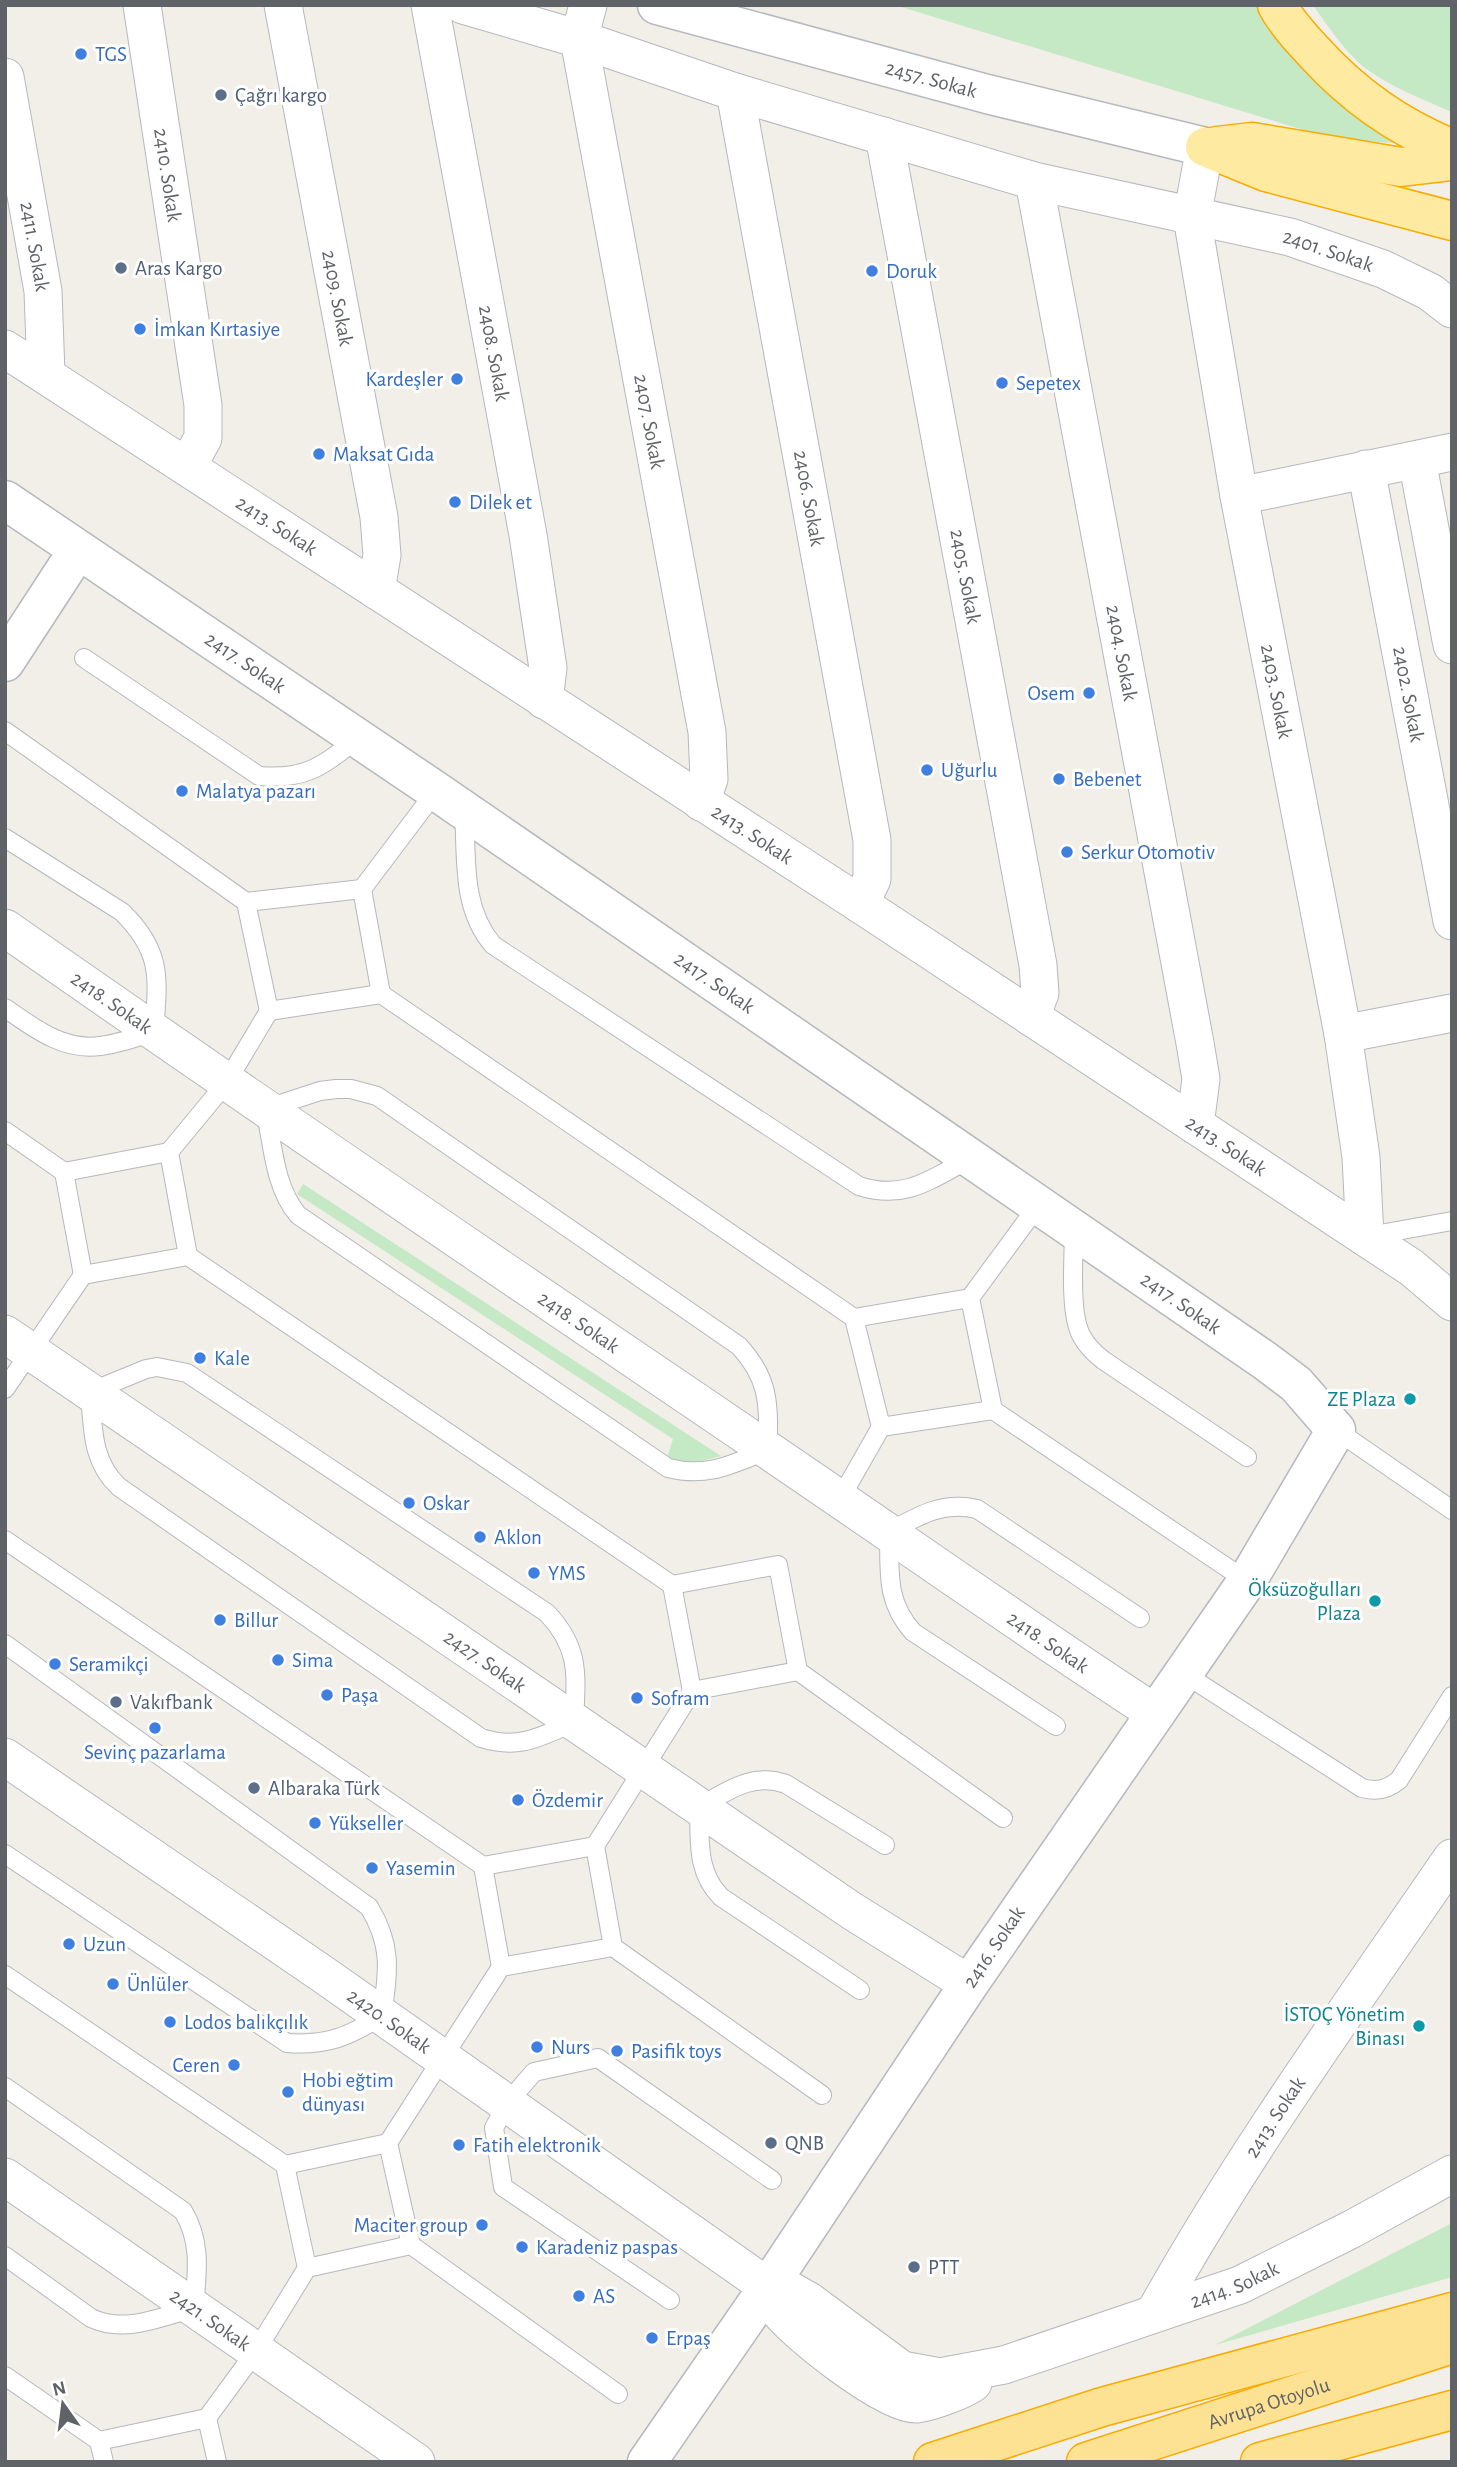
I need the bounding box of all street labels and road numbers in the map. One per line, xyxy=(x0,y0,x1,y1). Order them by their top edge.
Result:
street label: 2457. Sokak xyxy=(883,57,980,101)
street label: 2410. Sokak xyxy=(150,127,185,224)
street label: 2411. Sokak xyxy=(17,200,53,293)
street label: 2401. Sokak xyxy=(1281,225,1377,276)
street label: 2409. Sokak xyxy=(319,248,357,348)
street label: 2408. Sokak xyxy=(475,303,514,403)
street label: 2407. Sokak xyxy=(631,372,669,471)
street label: 2406. Sokak xyxy=(790,449,829,548)
street label: 2413. Sokak xyxy=(232,492,321,560)
street label: 2405. Sokak xyxy=(947,527,985,626)
street label: 2404. Sokak xyxy=(1103,603,1141,703)
street label: 2417. Sokak xyxy=(201,628,290,697)
street label: 2403. Sokak xyxy=(1257,642,1296,741)
street label: 2402. Sokak xyxy=(1389,644,1428,744)
street label: 2413. Sokak xyxy=(708,800,797,868)
street label: 2417. Sokak xyxy=(671,948,759,1017)
street label: 2418. Sokak xyxy=(67,967,156,1038)
street label: 2413. Sokak xyxy=(1182,1111,1271,1180)
street label: 2417. Sokak xyxy=(1137,1268,1225,1338)
street label: 2418. Sokak xyxy=(534,1287,624,1357)
street label: 2418. Sokak xyxy=(1003,1607,1093,1677)
street label: 2427. Sokak xyxy=(440,1626,530,1697)
street label: 2416. Sokak xyxy=(959,1902,1029,1992)
street label: 2420. Sokak xyxy=(343,1984,435,2057)
street label: 2413. Sokak xyxy=(1241,2072,1309,2161)
street label: 2414. Sokak xyxy=(1187,2257,1282,2312)
street label: 2421. Sokak xyxy=(166,2284,255,2355)
street label: Avrupa Otoyolu xyxy=(1205,2374,1333,2433)

